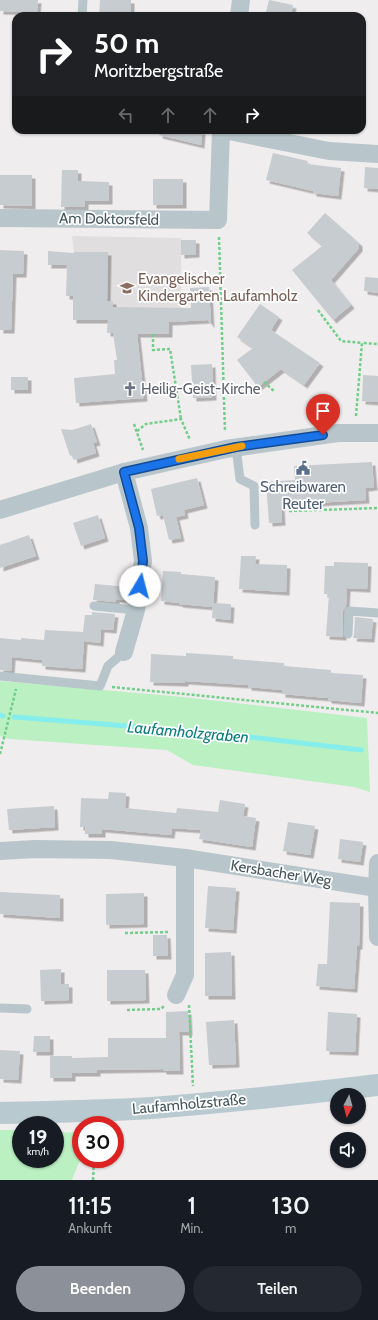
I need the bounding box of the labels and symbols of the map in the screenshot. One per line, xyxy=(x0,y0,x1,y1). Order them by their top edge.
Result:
street label: Am Doktorsfeld xyxy=(59,209,159,229)
place label: Evangelischer Kindergarten Laufamholz xyxy=(138,270,298,305)
school or university icon: Evangelischer Kindergarten Laufamholz xyxy=(119,280,135,296)
place label: Heilig-Geist-Kirche xyxy=(141,380,261,398)
church icon: Heilig-Geist-Kirche xyxy=(122,381,138,397)
pin xyxy=(306,394,340,435)
public building icon: Schreibwaren Reuter xyxy=(295,460,311,476)
place label: Schreibwaren Reuter xyxy=(260,478,346,513)
position arrow xyxy=(119,565,161,607)
water label: Laufamholzgraben xyxy=(127,717,249,747)
street label: Kersbacher Weg xyxy=(229,856,333,890)
north arrow xyxy=(330,1088,366,1124)
street label: Laufamholzstraße xyxy=(131,1090,247,1118)
speed limit sign: 30 xyxy=(72,1116,124,1168)

